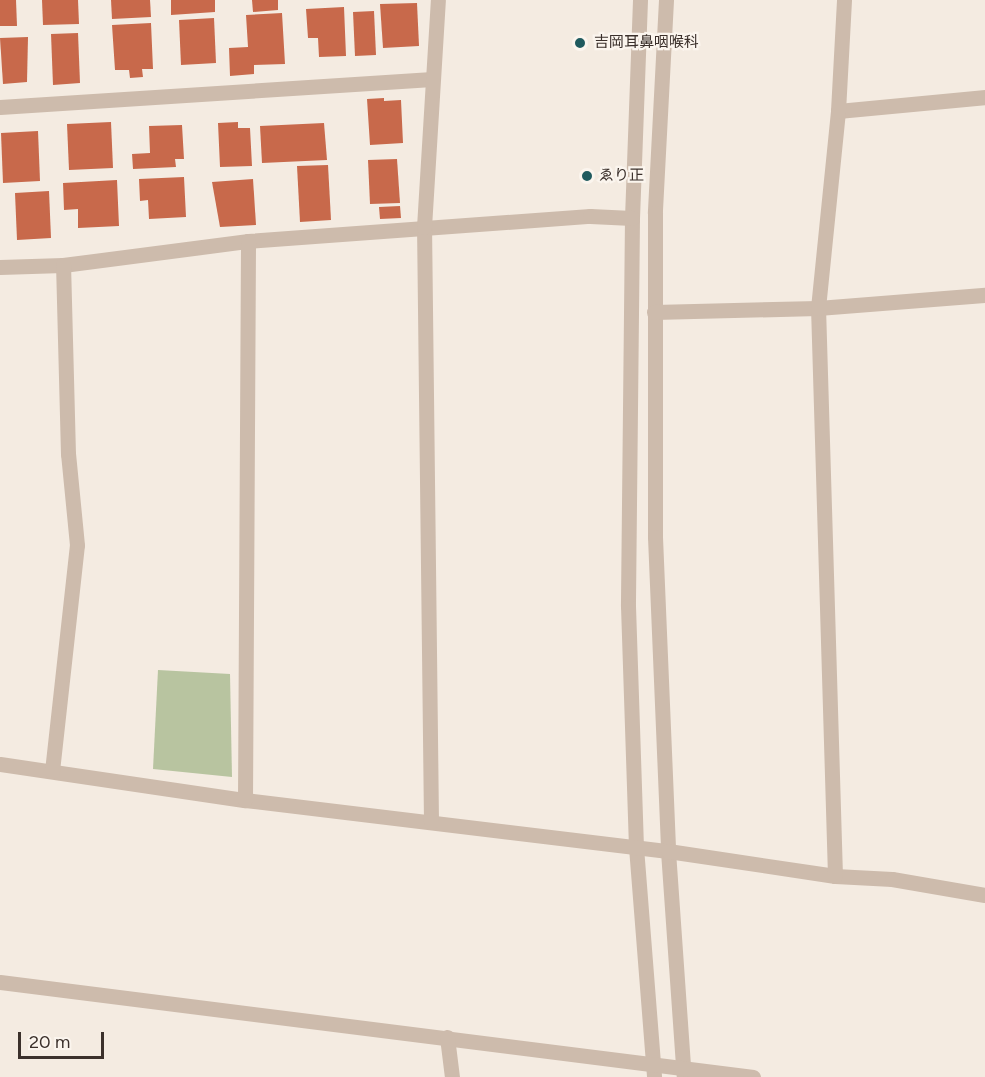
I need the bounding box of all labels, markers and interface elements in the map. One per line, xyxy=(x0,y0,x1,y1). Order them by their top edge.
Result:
marker: 吉岡耳鼻咽喉科 xyxy=(571,34,589,52)
place label: 吉岡耳鼻咽喉科 xyxy=(594,34,699,52)
place label: ゑり正 xyxy=(599,167,644,185)
marker: ゑり正 xyxy=(580,169,594,183)
scale bar xyxy=(21,1020,106,1058)
text: 20 m xyxy=(29,1031,70,1053)

